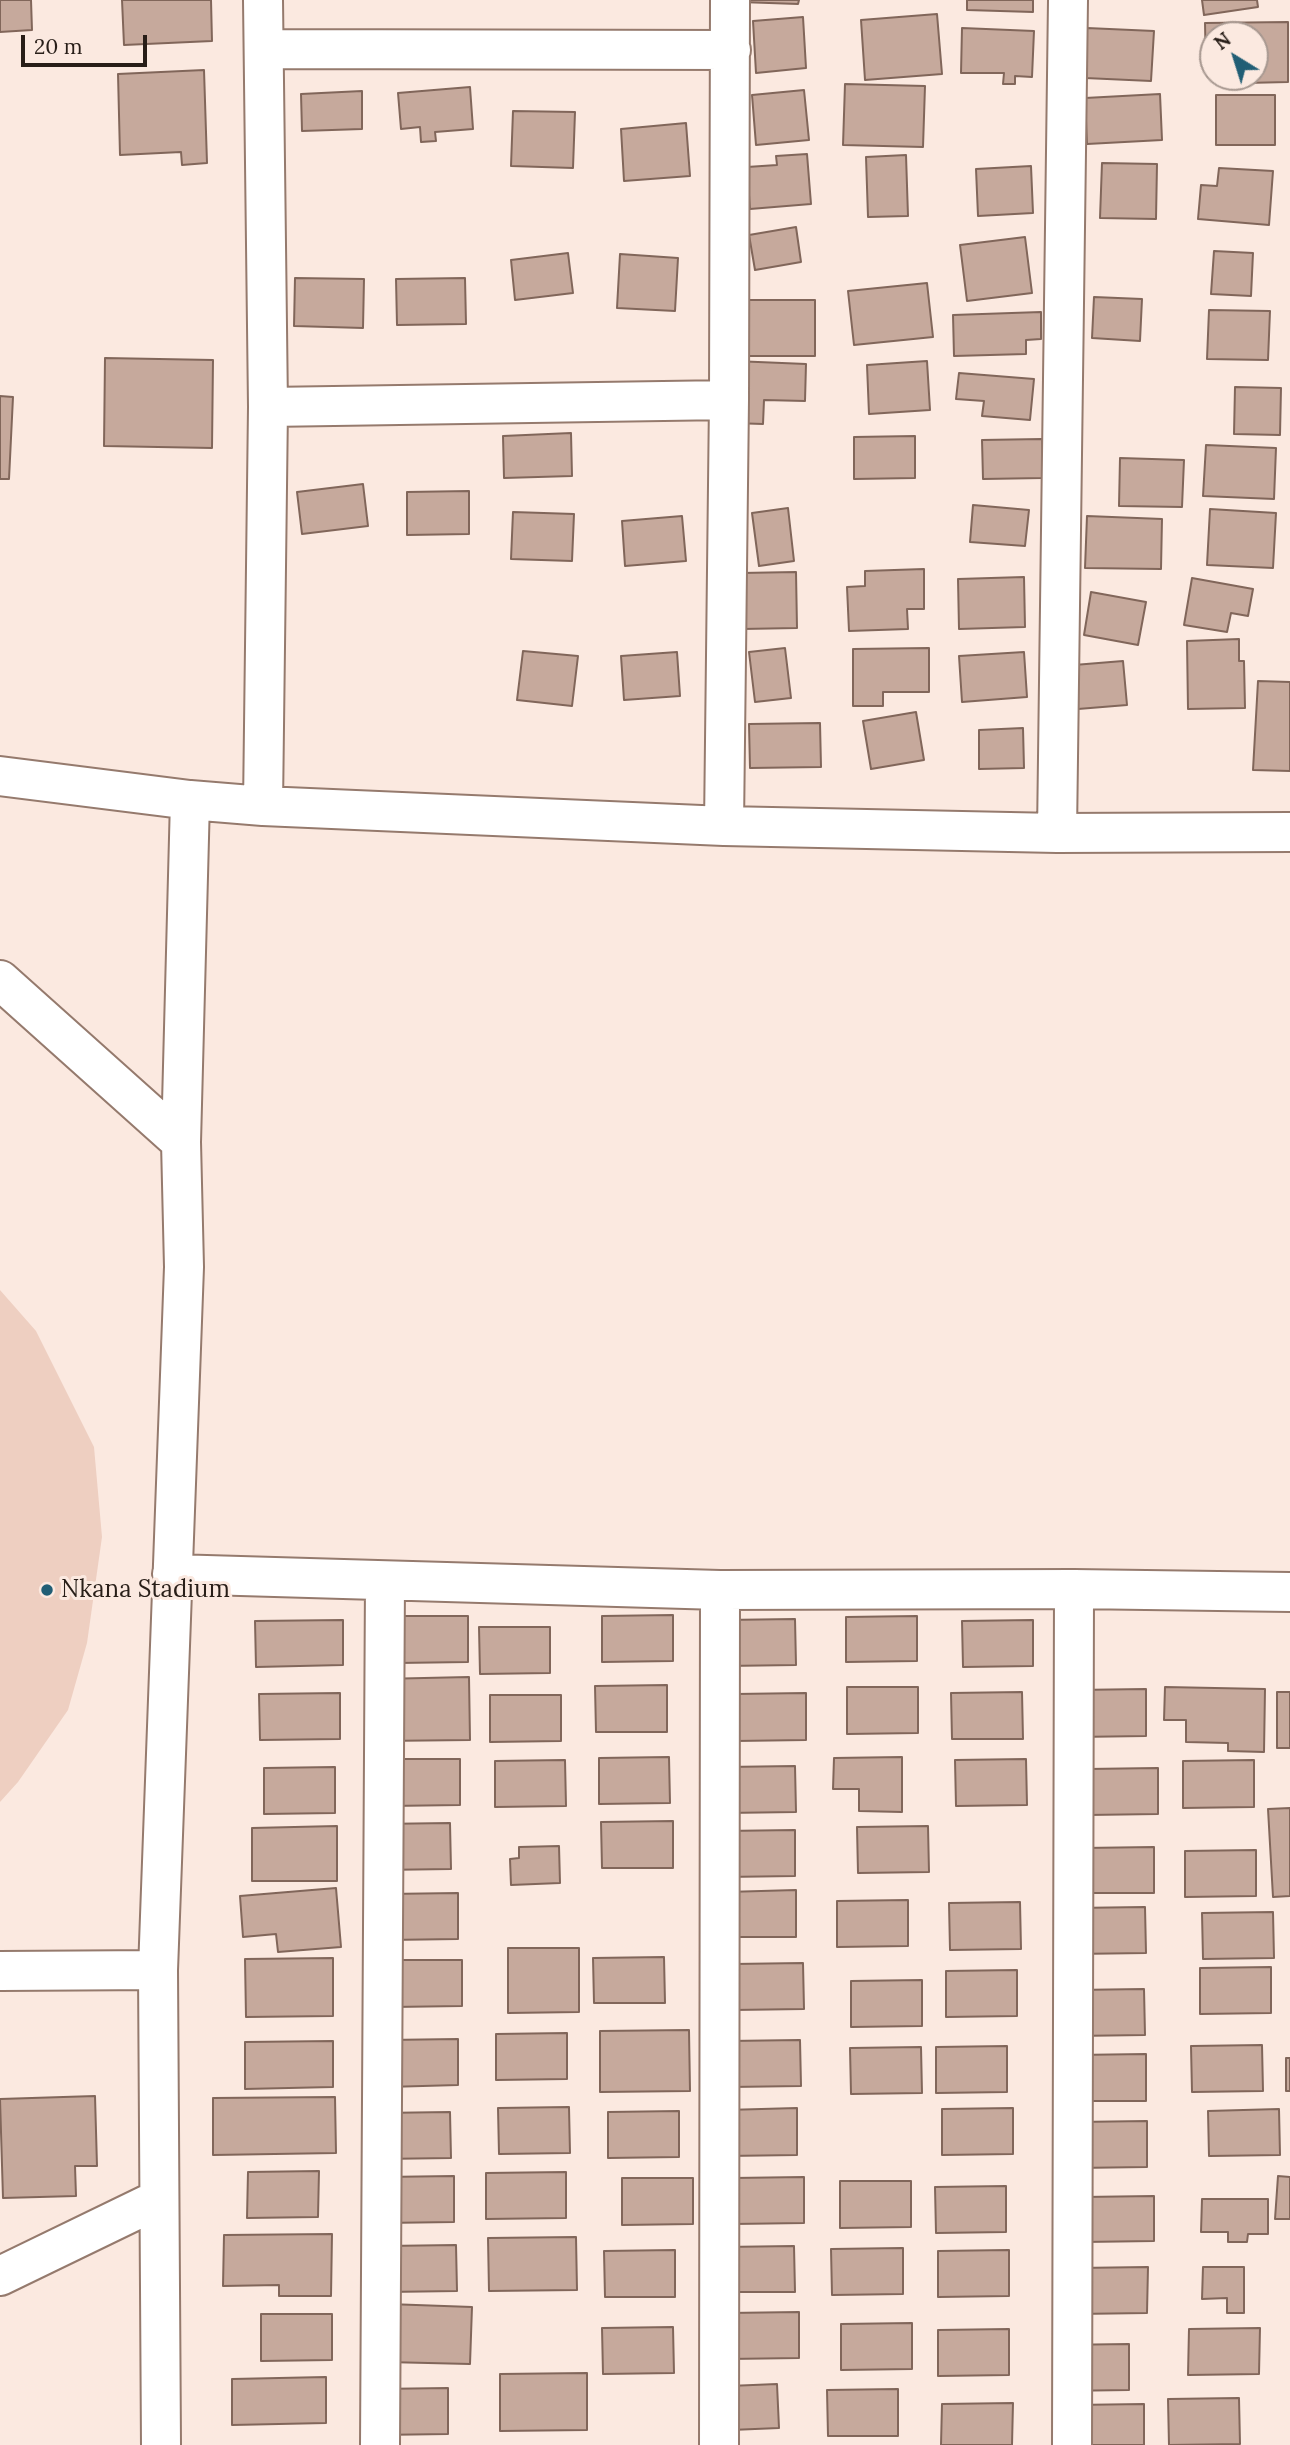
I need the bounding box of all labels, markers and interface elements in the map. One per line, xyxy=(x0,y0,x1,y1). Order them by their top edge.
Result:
scale bar xyxy=(24,21,150,65)
north arrow xyxy=(1199,21,1269,91)
text: N xyxy=(1209,27,1235,55)
text: 20 m xyxy=(34,33,83,60)
place label: Nkana Stadium xyxy=(61,1576,230,1604)
marker: Nkana Stadium xyxy=(39,1582,55,1598)

